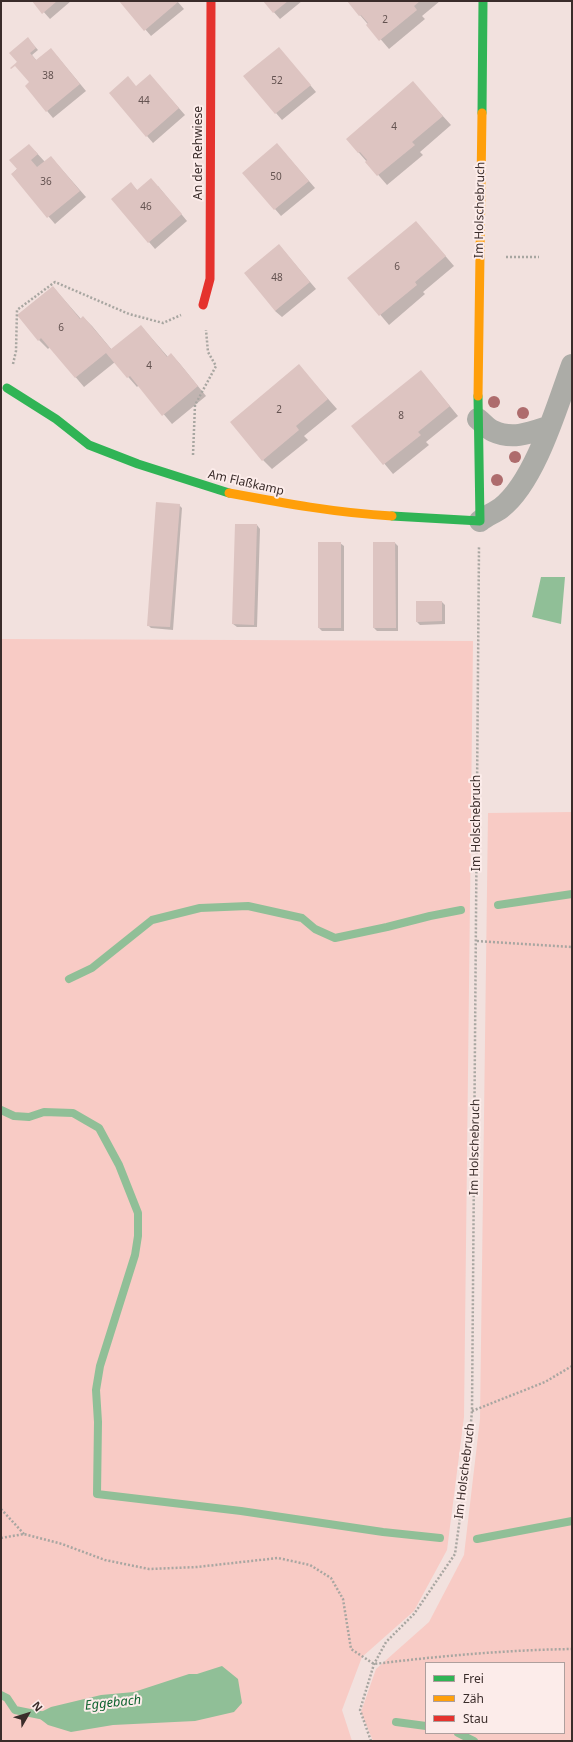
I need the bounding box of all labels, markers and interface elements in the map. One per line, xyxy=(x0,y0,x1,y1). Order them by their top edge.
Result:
house number: 2 xyxy=(382,14,388,26)
house number: 38 xyxy=(42,70,54,82)
house number: 52 xyxy=(271,75,283,87)
house number: 44 xyxy=(138,95,150,107)
street label: An der Rehwiese xyxy=(192,106,206,200)
house number: 4 xyxy=(391,121,397,133)
street label: Im Holschebruch xyxy=(472,162,488,258)
house number: 50 xyxy=(270,171,282,183)
house number: 36 xyxy=(40,176,52,188)
house number: 46 xyxy=(140,201,152,213)
house number: 6 xyxy=(394,261,400,273)
house number: 48 xyxy=(271,272,283,284)
house number: 6 xyxy=(58,322,64,334)
house number: 4 xyxy=(146,360,152,372)
house number: 2 xyxy=(276,404,282,416)
house number: 8 xyxy=(398,410,404,422)
street label: Am Flaßkamp xyxy=(207,467,285,499)
street label: Im Holschebruch xyxy=(470,775,484,871)
street label: Im Holschebruch xyxy=(467,1099,483,1195)
street label: Im Holschebruch xyxy=(452,1422,478,1520)
legend xyxy=(425,1662,565,1734)
text: Frei xyxy=(463,1670,484,1687)
text: Zäh xyxy=(463,1690,484,1707)
water label: Eggebach xyxy=(84,1692,142,1714)
north arrow xyxy=(8,1694,48,1734)
text: N xyxy=(29,1698,46,1714)
text: Stau xyxy=(463,1710,488,1727)

